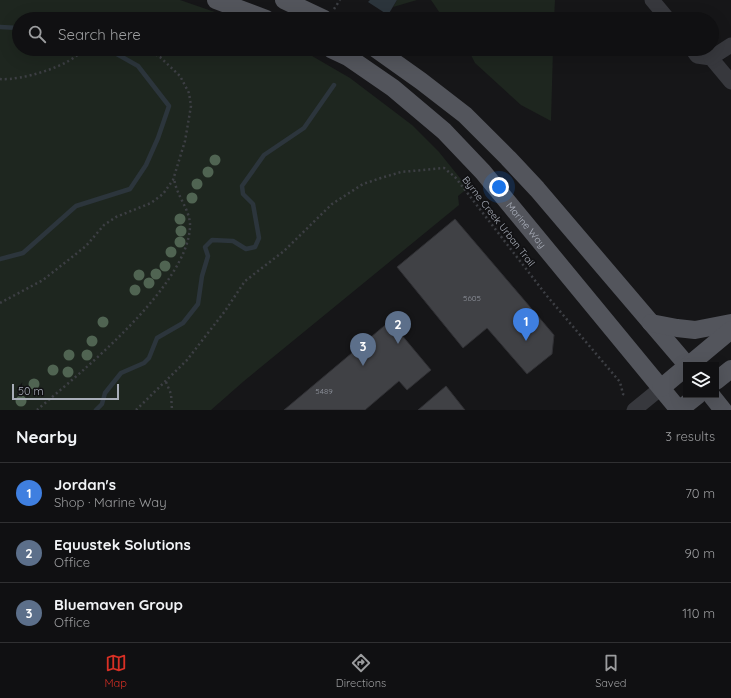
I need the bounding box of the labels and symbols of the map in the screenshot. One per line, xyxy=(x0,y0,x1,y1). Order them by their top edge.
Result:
street label: Byrne Creek Urban Trail xyxy=(459,174,538,269)
your location xyxy=(489,177,509,197)
street label: Marine Way xyxy=(503,199,549,251)
house number: 5605 xyxy=(463,293,481,303)
pin: 1 xyxy=(513,308,539,341)
pin: 2 xyxy=(385,311,411,344)
pin: 3 xyxy=(350,333,376,366)
scale bar xyxy=(12,382,119,401)
house number: 5489 xyxy=(315,386,333,396)

